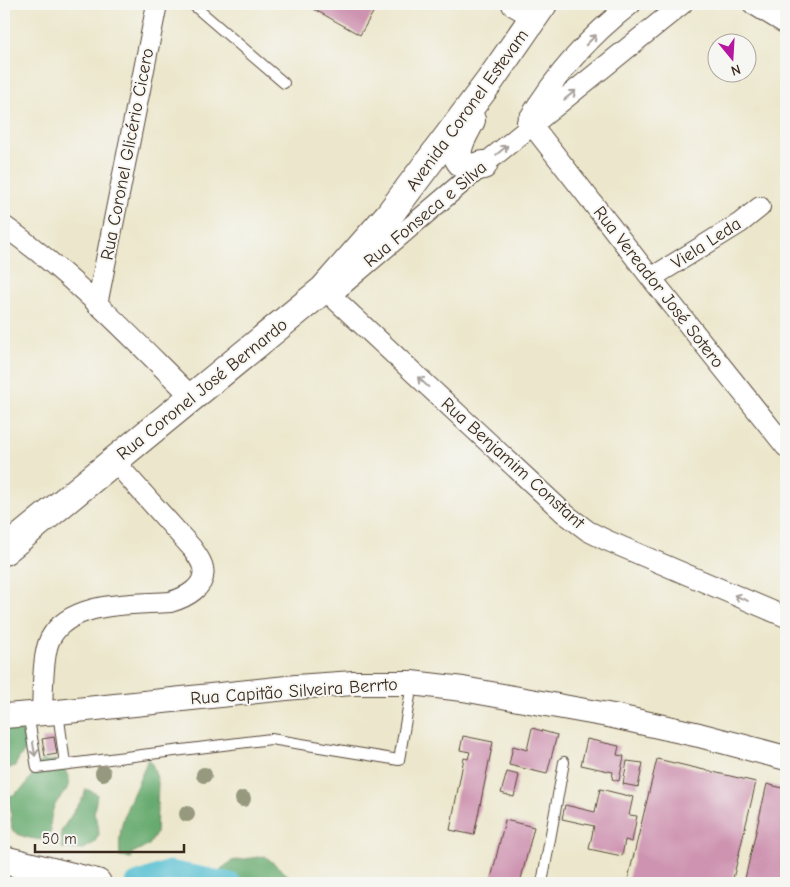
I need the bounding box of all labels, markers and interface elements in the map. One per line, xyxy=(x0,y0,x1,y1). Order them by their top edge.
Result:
street label: Avenida Coronel Estevam xyxy=(402,25,533,195)
north arrow xyxy=(708,32,758,82)
one-way arrow xyxy=(584,34,597,46)
street label: Rua Coronel Glicério Cicero xyxy=(97,46,158,262)
text: N xyxy=(729,60,743,79)
one-way arrow xyxy=(563,89,576,100)
one-way arrow xyxy=(495,145,508,156)
street label: Rua Fonseca e Silva xyxy=(360,157,491,272)
street label: Rua Vereador José Sotero xyxy=(589,202,728,372)
street label: Viela Leda xyxy=(668,213,745,274)
street label: Rua Coronel José Bernardo xyxy=(113,314,292,465)
one-way arrow xyxy=(417,376,430,388)
street label: Rua Benjamim Constant xyxy=(437,393,589,534)
one-way arrow xyxy=(734,593,749,603)
street label: Rua Capitão Silveira Berrto xyxy=(190,674,398,709)
one-way arrow xyxy=(29,740,39,756)
scale bar xyxy=(35,822,184,854)
text: 50 m xyxy=(42,830,77,848)

